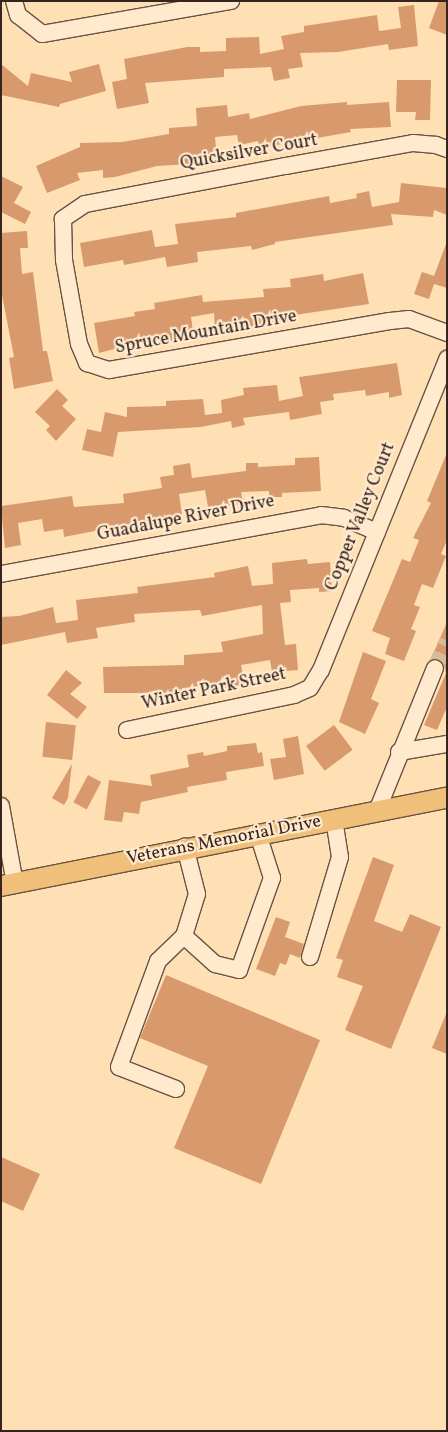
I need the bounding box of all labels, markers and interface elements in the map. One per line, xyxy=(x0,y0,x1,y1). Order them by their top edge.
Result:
street label: Quicksilver Court xyxy=(179,130,319,176)
street label: Spruce Mountain Drive xyxy=(114,306,298,360)
street label: Copper Valley Court xyxy=(321,439,401,595)
street label: Guadalupe River Drive xyxy=(96,491,276,547)
street label: Winter Park Street xyxy=(140,664,288,716)
street label: Veterans Memorial Drive xyxy=(125,812,323,870)

